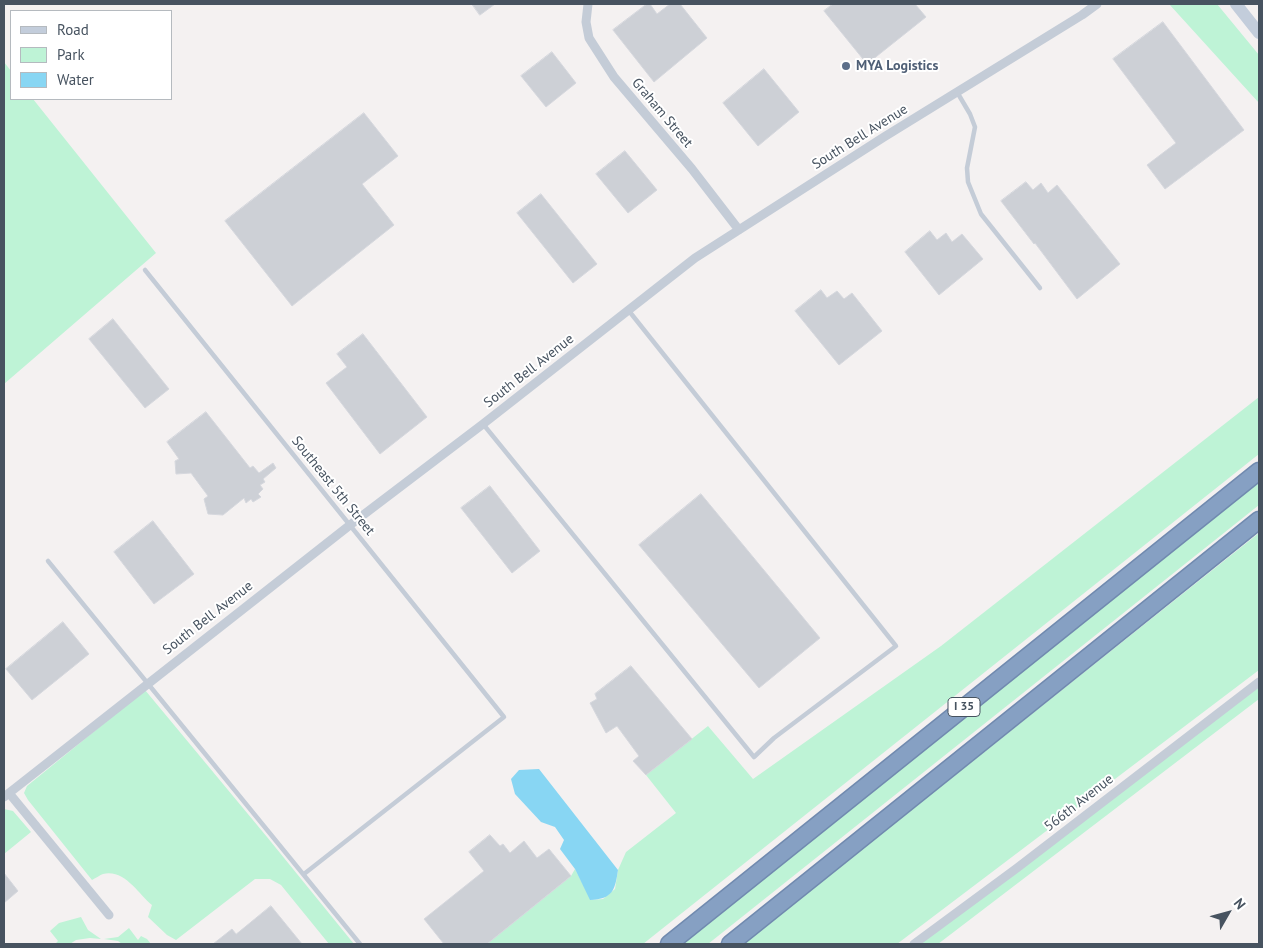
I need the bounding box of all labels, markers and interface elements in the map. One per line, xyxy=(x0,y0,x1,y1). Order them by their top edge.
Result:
legend xyxy=(10,10,172,100)
text: Road xyxy=(57,20,89,39)
text: Park xyxy=(57,45,85,64)
place label: MYA Logistics xyxy=(856,58,938,74)
marker: MYA Logistics xyxy=(840,60,852,72)
text: Water xyxy=(57,70,94,89)
street label: Graham Street xyxy=(628,75,696,151)
street label: South Bell Avenue xyxy=(809,101,911,173)
street label: South Bell Avenue xyxy=(481,331,577,411)
street label: Southeast 5th Street xyxy=(288,433,378,539)
street label: South Bell Avenue xyxy=(160,578,256,658)
road number: I 35 xyxy=(948,698,980,716)
street label: 566th Avenue xyxy=(1041,771,1117,835)
north arrow xyxy=(1203,888,1253,938)
text: N xyxy=(1230,895,1250,913)

